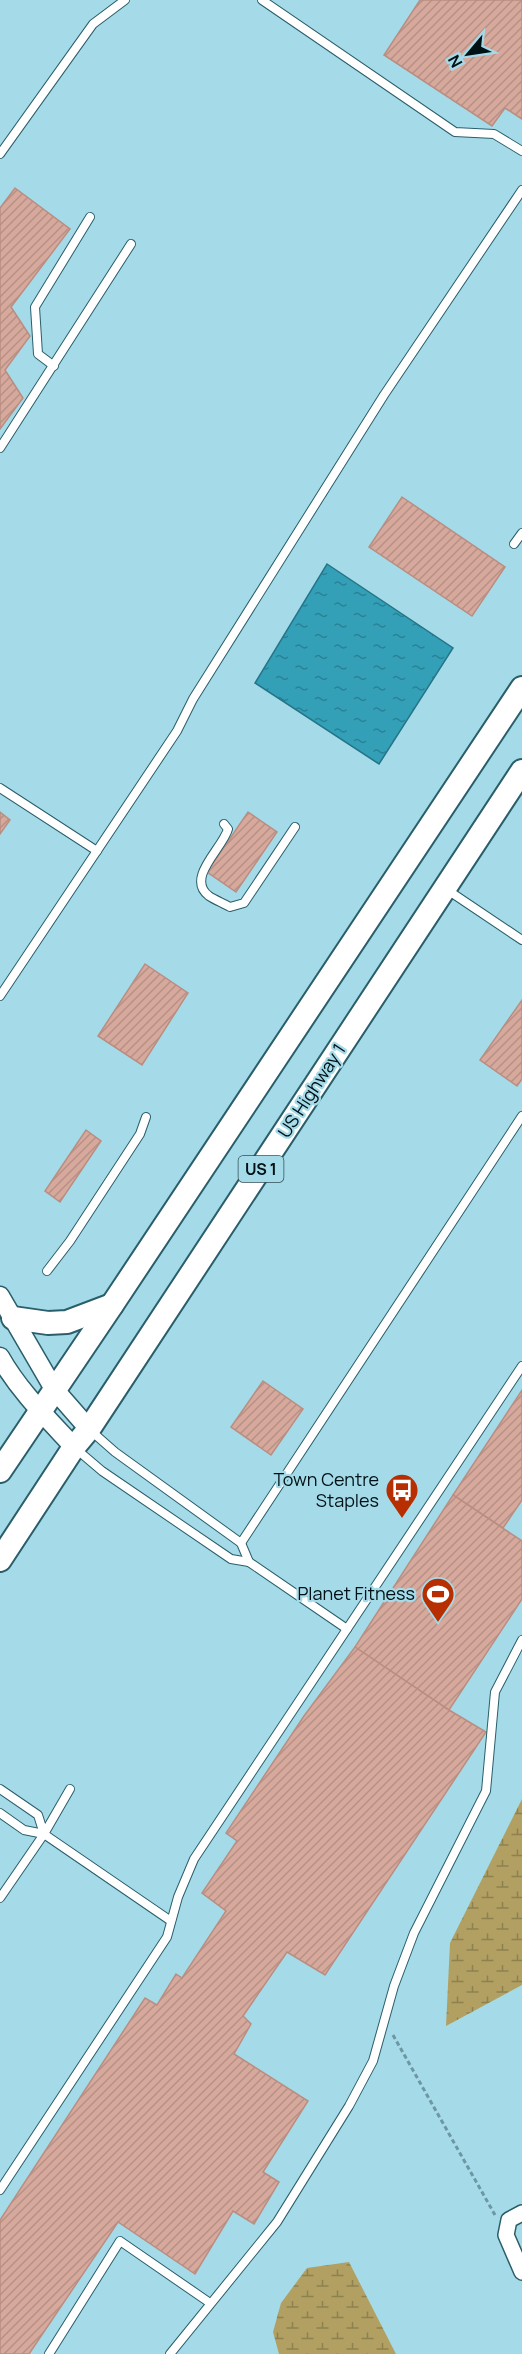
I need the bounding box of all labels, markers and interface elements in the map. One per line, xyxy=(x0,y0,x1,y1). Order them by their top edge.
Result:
north arrow xyxy=(438,24,498,84)
text: N xyxy=(442,51,467,72)
street label: US Highway 1 xyxy=(272,1039,351,1142)
road number: US 1 xyxy=(238,1156,284,1182)
place label: Town Centre Staples xyxy=(273,1467,379,1512)
bus stop icon: Town Centre Staples xyxy=(384,1472,420,1519)
sports icon: Planet Fitness xyxy=(420,1576,456,1623)
place label: Planet Fitness xyxy=(297,1581,415,1605)

